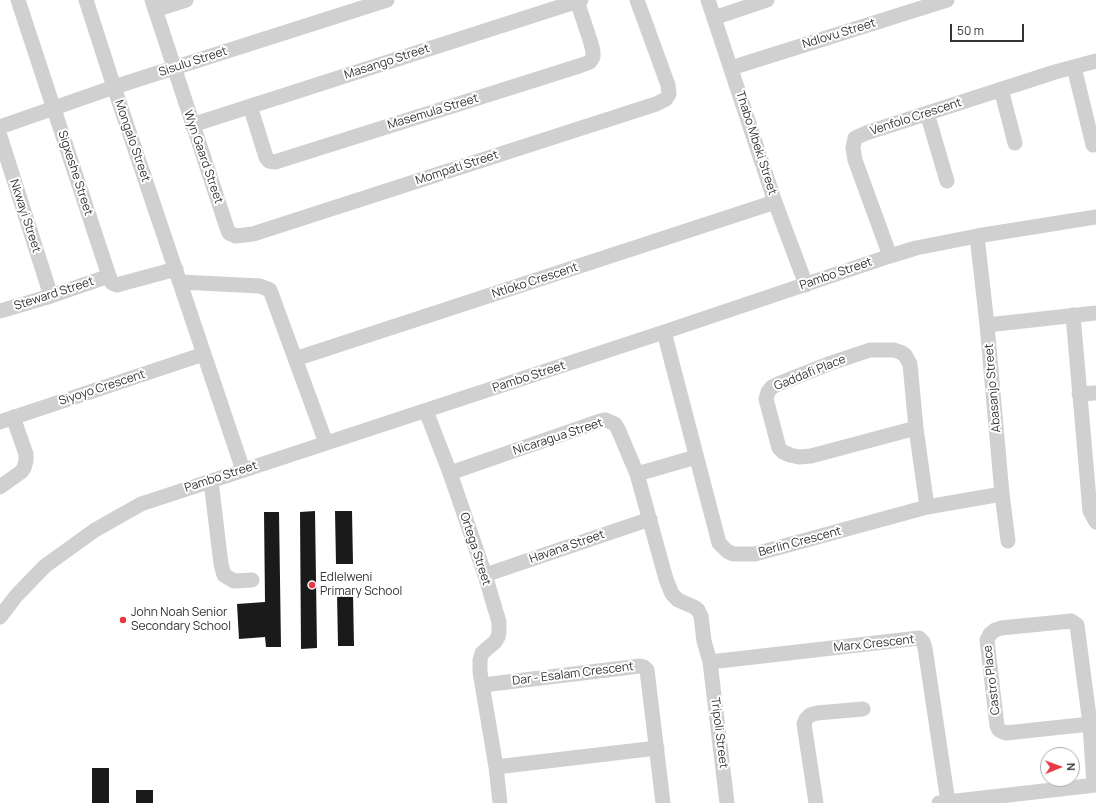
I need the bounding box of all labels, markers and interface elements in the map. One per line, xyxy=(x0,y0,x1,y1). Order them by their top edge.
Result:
street label: Ndlovu Street xyxy=(801,16,877,52)
scale bar xyxy=(952,16,1026,42)
text: 50 m xyxy=(957,22,984,39)
street label: Masango Street xyxy=(343,41,431,83)
street label: Sisulu Street xyxy=(157,44,229,80)
street label: Thabo Mbeki Street xyxy=(732,89,780,197)
street label: Masemula Street xyxy=(386,91,480,133)
street label: Venfolo Crescent xyxy=(868,95,964,139)
street label: Mongalo Street xyxy=(111,98,153,184)
street label: Wyn Gaard Street xyxy=(180,108,226,206)
street label: Sigxeshe Street xyxy=(54,129,96,217)
street label: Mompati Street xyxy=(414,148,500,188)
street label: Nkwayi Street xyxy=(6,178,44,254)
street label: Pambo Street xyxy=(798,255,874,293)
street label: Ntloko Crescent xyxy=(490,260,580,302)
street label: Steward Street xyxy=(12,274,96,314)
street label: Abasanjo Street xyxy=(982,343,1004,433)
street label: Gaddafi Place xyxy=(772,352,848,394)
street label: Pambo Street xyxy=(491,358,567,396)
street label: Siyoyo Crescent xyxy=(57,367,147,409)
street label: Nicaragua Street xyxy=(511,416,605,458)
street label: Pambo Street xyxy=(183,458,259,496)
street label: Ortega Street xyxy=(456,511,494,587)
street label: Berlin Crescent xyxy=(757,524,843,560)
street label: Havana Street xyxy=(528,527,606,567)
place label: Edlelweni Primary School xyxy=(320,571,402,599)
marker: Edlelweni Primary School xyxy=(307,580,317,590)
place label: John Noah Senior Secondary School xyxy=(131,606,231,634)
marker: John Noah Senior Secondary School xyxy=(118,615,128,625)
street label: Marx Crescent xyxy=(833,633,915,655)
street label: Castro Place xyxy=(981,644,1003,716)
street label: Dar - Esalam Crescent xyxy=(512,659,634,689)
street label: Tripoli Street xyxy=(708,697,730,769)
north arrow xyxy=(1040,747,1080,787)
text: N xyxy=(1064,763,1079,771)

